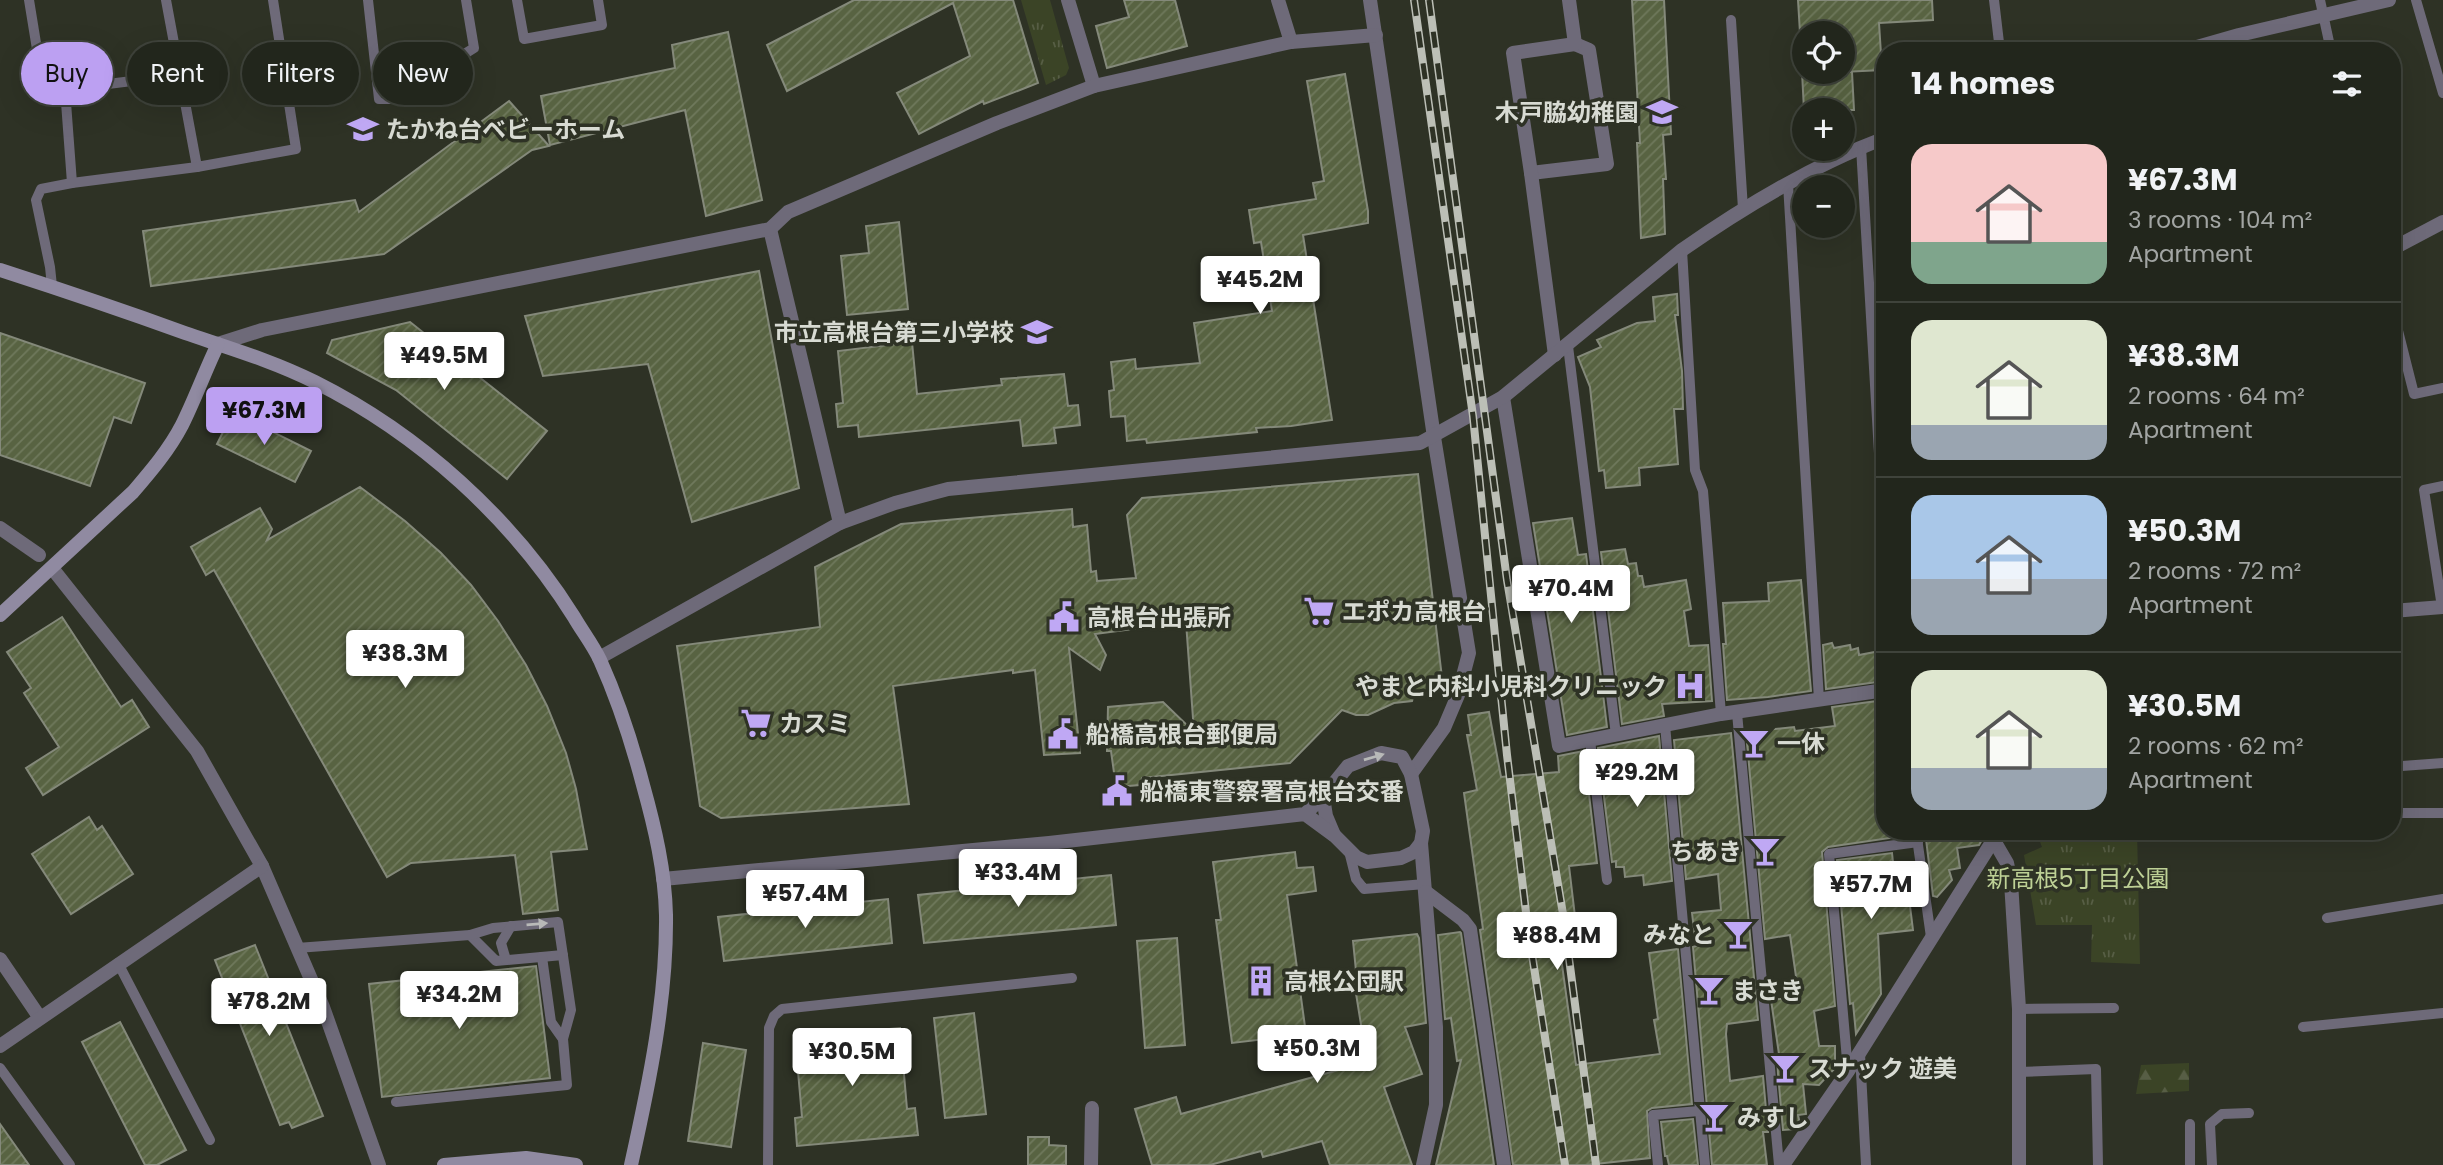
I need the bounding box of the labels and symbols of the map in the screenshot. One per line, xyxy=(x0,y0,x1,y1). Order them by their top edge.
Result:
school or university icon: 木戸脇幼稚園 xyxy=(1645,95,1679,129)
place label: 木戸脇幼稚園 xyxy=(1495,96,1639,129)
school or university icon: たかね台ベビーホーム xyxy=(346,112,380,146)
place label: たかね台ベビーホーム xyxy=(386,113,625,146)
pin: ¥45.2M xyxy=(1203,256,1317,316)
school or university icon: 市立高根台第三小学校 xyxy=(1020,315,1054,349)
place label: 市立高根台第三小学校 xyxy=(774,316,1014,349)
pin: ¥49.5M xyxy=(387,332,501,392)
pin: ¥67.3M xyxy=(207,388,321,447)
pin: ¥70.4M xyxy=(1514,566,1628,625)
supermarket icon: エポカ高根台 xyxy=(1302,594,1336,628)
place label: エポカ高根台 xyxy=(1342,595,1486,628)
public building icon: 高根台出張所 xyxy=(1047,600,1081,634)
place label: 高根台出張所 xyxy=(1087,601,1231,634)
pin: ¥38.3M xyxy=(348,630,462,690)
hospital icon: やまと内科小児科クリニック xyxy=(1673,669,1707,703)
place label: やまと内科小児科クリニック xyxy=(1355,670,1667,703)
supermarket icon: カスミ xyxy=(739,706,773,740)
place label: カスミ xyxy=(779,707,851,740)
public building icon: 船橋高根台郵便局 xyxy=(1046,717,1080,751)
place label: 船橋高根台郵便局 xyxy=(1086,718,1278,751)
bar icon: 一休 xyxy=(1737,726,1771,760)
place label: 一休 xyxy=(1777,727,1825,760)
pin: ¥29.2M xyxy=(1580,750,1694,809)
one-way arrow xyxy=(1363,751,1385,762)
public building icon: 船橋東警察署高根台交番 xyxy=(1100,774,1134,808)
place label: 船橋東警察署高根台交番 xyxy=(1140,775,1404,808)
bar icon: ちあき xyxy=(1748,834,1782,868)
place label: ちあき xyxy=(1670,835,1742,868)
pin: ¥33.4M xyxy=(961,850,1075,909)
pin: ¥57.7M xyxy=(1814,862,1928,921)
park label: 新高根5丁目公園 xyxy=(1986,862,2170,895)
pin: ¥57.4M xyxy=(748,870,862,930)
pin: ¥88.4M xyxy=(1500,912,1614,972)
bar icon: みなと xyxy=(1721,917,1755,951)
one-way arrow xyxy=(526,918,548,929)
place label: みなと xyxy=(1643,918,1715,951)
building icon: 高根公団駅 xyxy=(1244,964,1278,998)
place label: 高根公団駅 xyxy=(1284,965,1404,998)
pin: ¥34.2M xyxy=(402,972,516,1031)
bar icon: まさき xyxy=(1692,973,1726,1007)
place label: まさき xyxy=(1732,974,1804,1007)
pin: ¥78.2M xyxy=(212,978,326,1038)
pin: ¥50.3M xyxy=(1260,1026,1374,1085)
pin: ¥30.5M xyxy=(795,1028,909,1088)
bar icon: スナック 遊美 xyxy=(1768,1051,1802,1085)
place label: スナック 遊美 xyxy=(1808,1052,1957,1085)
bar icon: みすし xyxy=(1697,1100,1731,1134)
place label: みすし xyxy=(1737,1101,1809,1134)

